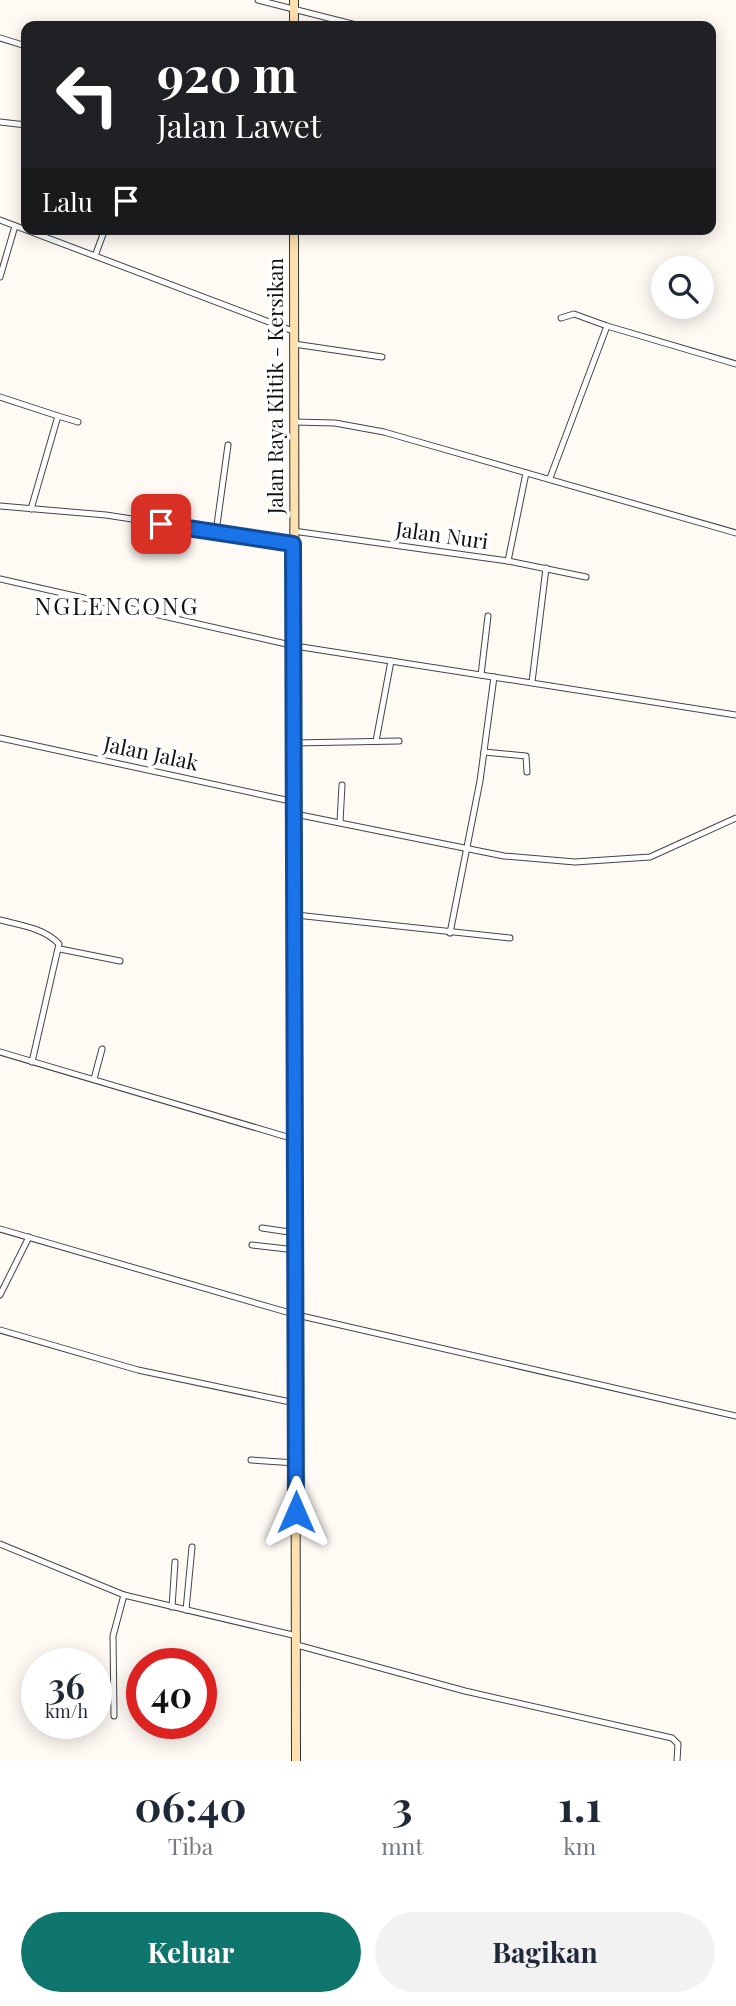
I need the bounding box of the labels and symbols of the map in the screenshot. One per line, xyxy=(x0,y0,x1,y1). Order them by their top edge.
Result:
street label: Jalan Raya Klitik - Kersikan xyxy=(260,257,288,515)
pin xyxy=(131,494,191,554)
street label: Jalan Nuri xyxy=(393,514,490,554)
district label: NGLENCONG xyxy=(35,589,199,621)
street label: Jalan Jalak xyxy=(101,728,202,776)
position arrow xyxy=(259,1475,333,1549)
speed limit sign: 40 xyxy=(126,1648,217,1739)

